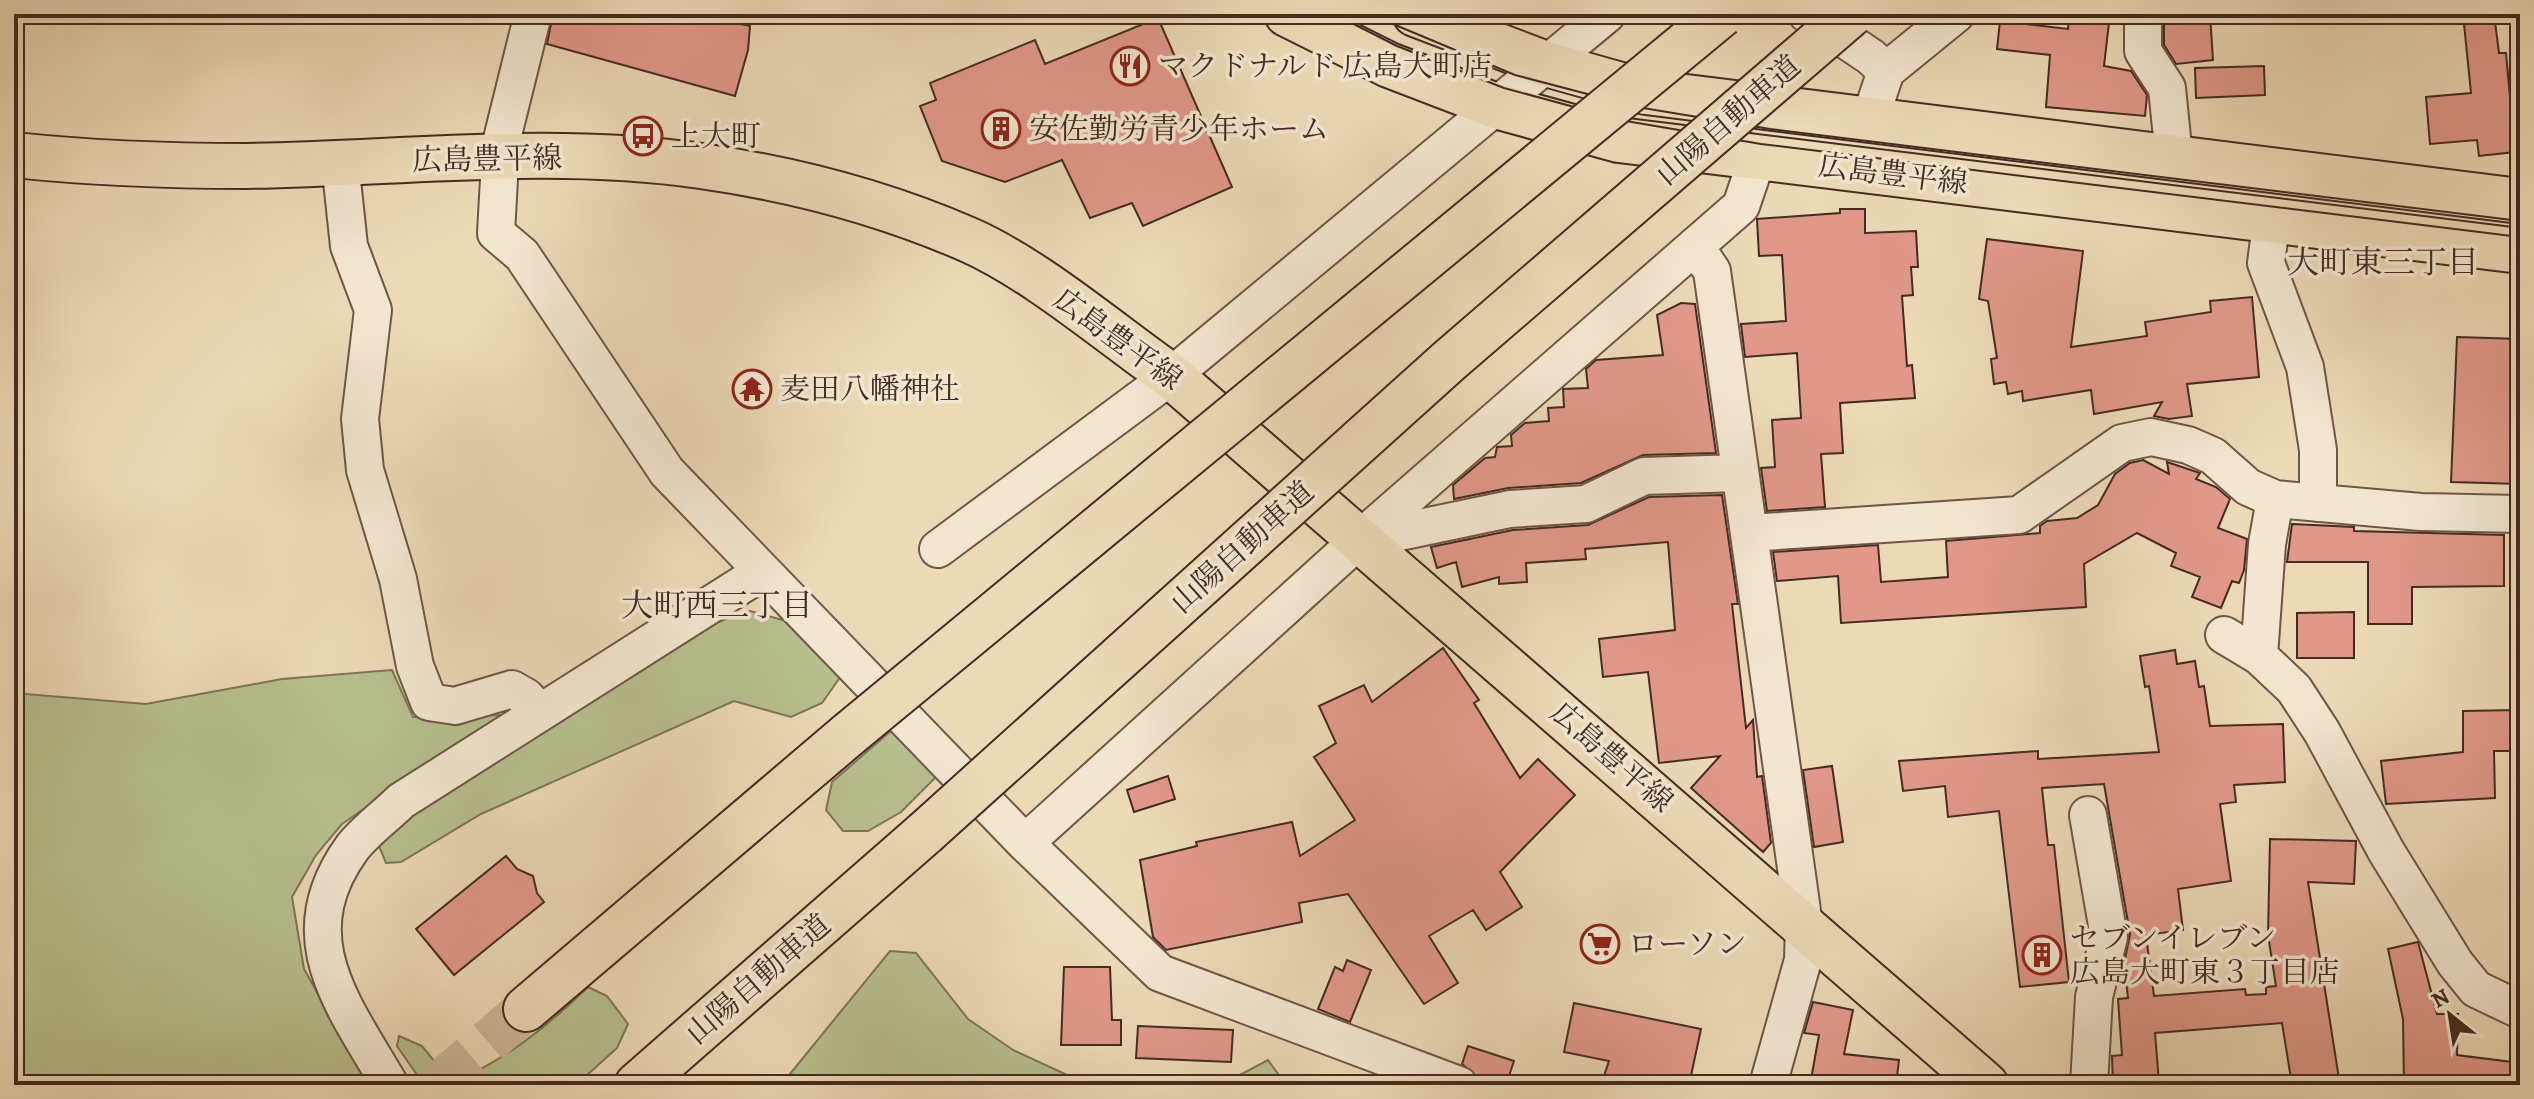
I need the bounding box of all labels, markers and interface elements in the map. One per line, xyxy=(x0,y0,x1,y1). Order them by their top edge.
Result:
restaurant icon: マクドナルド 広島大町店 xyxy=(1109,45,1151,87)
place label: マクドナルド 広島大町店 xyxy=(1158,46,1492,86)
street label: 山陽自動車道 xyxy=(1647,46,1809,194)
building icon: 安佐勤労青少年ホーム xyxy=(980,108,1022,150)
place label: 安佐勤労青少年ホーム xyxy=(1029,109,1329,149)
bus stop icon: 上大町 xyxy=(622,115,664,157)
place label: 上大町 xyxy=(671,116,761,156)
street label: 広島豊平線 xyxy=(412,138,562,180)
street label: 広島豊平線 xyxy=(1816,145,1970,203)
district label: 大町東三丁目 xyxy=(2287,240,2479,284)
street label: 広島豊平線 xyxy=(1046,279,1190,399)
temple icon: 麦田八幡神社 xyxy=(731,368,773,410)
place label: 麦田八幡神社 xyxy=(780,369,960,409)
street label: 山陽自動車道 xyxy=(1162,472,1322,622)
district label: 大町西三丁目 xyxy=(621,583,813,627)
street label: 広島豊平線 xyxy=(1542,693,1682,821)
street label: 山陽自動車道 xyxy=(677,905,839,1053)
place label: セブンイレブン 広島大町東３丁目店 xyxy=(2070,918,2340,992)
supermarket icon: ローソン xyxy=(1579,923,1621,965)
place label: ローソン xyxy=(1628,924,1747,964)
building icon: セブンイレブン 広島大町東３丁目店 xyxy=(2021,934,2063,976)
north arrow xyxy=(2410,975,2490,1055)
text: N xyxy=(2426,982,2455,1016)

